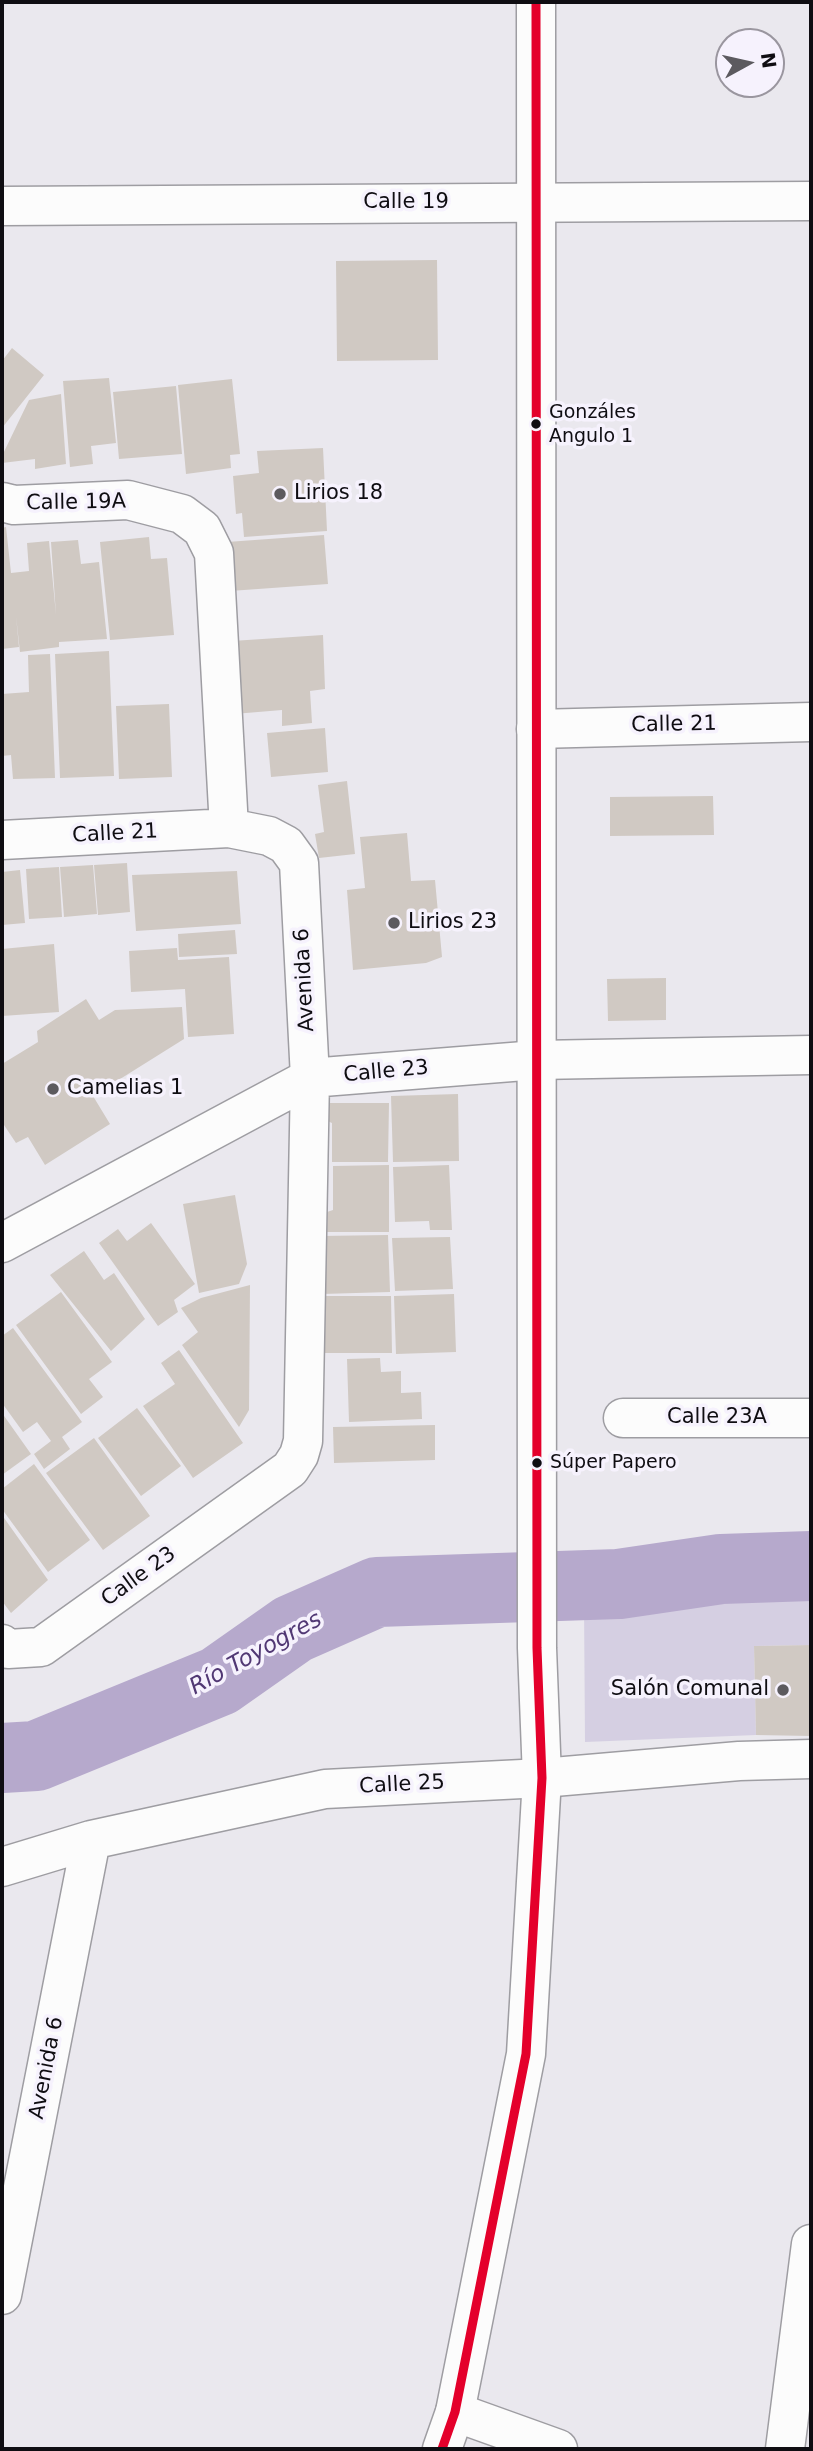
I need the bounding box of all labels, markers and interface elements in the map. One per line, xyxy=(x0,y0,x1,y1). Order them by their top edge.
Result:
north arrow xyxy=(715,28,785,98)
text: N xyxy=(757,51,781,70)
street label: Calle 19 xyxy=(363,190,449,216)
place label: Gonzáles Angulo 1 xyxy=(549,402,636,446)
marker: Gonzáles Angulo 1 xyxy=(529,417,543,431)
place label: Lirios 18 xyxy=(294,481,383,507)
marker: Lirios 18 xyxy=(272,486,288,502)
street label: Calle 19A xyxy=(26,490,126,516)
street label: Calle 21 xyxy=(631,712,717,738)
street label: Calle 21 xyxy=(72,819,158,849)
place label: Lirios 23 xyxy=(408,910,497,936)
marker: Lirios 23 xyxy=(386,915,402,931)
street label: Avenida 6 xyxy=(290,927,320,1033)
street label: Calle 23 xyxy=(342,1056,430,1088)
place label: Camelias 1 xyxy=(67,1076,183,1102)
marker: Camelias 1 xyxy=(45,1081,61,1097)
street label: Calle 23A xyxy=(667,1405,767,1431)
place label: Súper Papero xyxy=(550,1452,677,1474)
marker: Súper Papero xyxy=(530,1456,544,1470)
street label: Calle 23 xyxy=(97,1542,181,1612)
water label: Río Toyogres xyxy=(185,1606,327,1702)
place label: Salón Comunal xyxy=(611,1677,769,1703)
marker: Salón Comunal xyxy=(775,1682,791,1698)
street label: Calle 25 xyxy=(359,1770,445,1800)
street label: Avenida 6 xyxy=(25,2015,69,2121)

